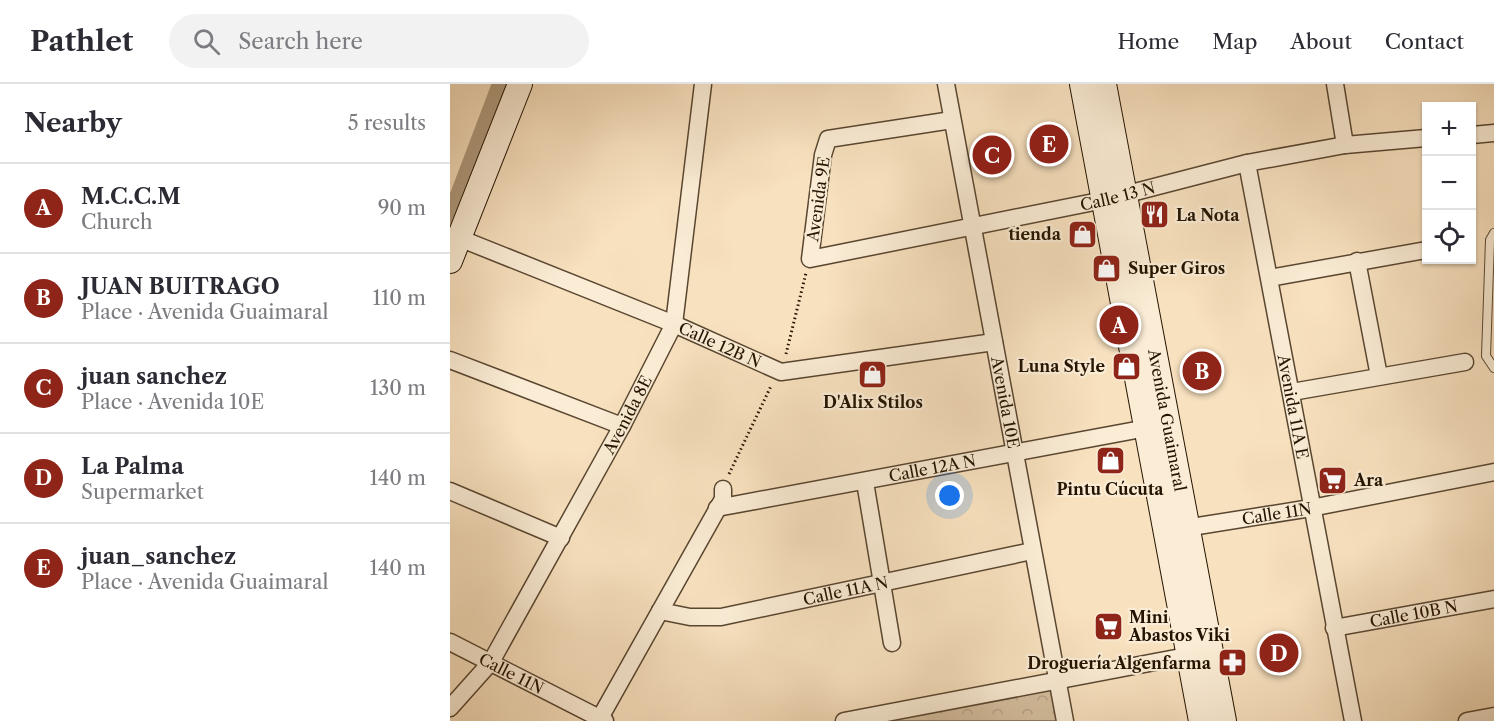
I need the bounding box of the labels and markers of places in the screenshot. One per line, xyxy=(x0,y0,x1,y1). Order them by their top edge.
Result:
pin: E xyxy=(1030,122,1068,166)
pin: C xyxy=(972,132,1012,178)
restaurant icon: La Nota xyxy=(1139,199,1171,231)
place label: La Nota xyxy=(1176,205,1240,225)
shop icon: tienda xyxy=(1066,218,1098,250)
place label: tienda xyxy=(1008,224,1062,244)
shop icon: Super Giros xyxy=(1091,252,1123,284)
place label: Super Giros xyxy=(1128,258,1225,278)
pin: A xyxy=(1100,302,1138,348)
pin: B xyxy=(1182,348,1221,394)
shop icon: Luna Style xyxy=(1110,350,1142,382)
place label: Luna Style xyxy=(1018,356,1105,376)
shop icon: D'Alix Stilos xyxy=(857,358,889,390)
place label: D'Alix Stilos xyxy=(823,392,923,412)
shop icon: Pintu Cúcuta xyxy=(1094,445,1126,477)
supermarket icon: Ara xyxy=(1317,464,1349,496)
place label: Ara xyxy=(1353,470,1384,490)
place label: Pintu Cúcuta xyxy=(1056,479,1164,499)
place label: Mini Abastos Viki xyxy=(1128,607,1230,645)
supermarket icon: Mini Abastos Viki xyxy=(1092,610,1124,642)
pin: D xyxy=(1260,630,1298,676)
pharmacy icon: Droguería Algenfarma xyxy=(1216,647,1248,679)
place label: Droguería Algenfarma xyxy=(1027,653,1212,673)

